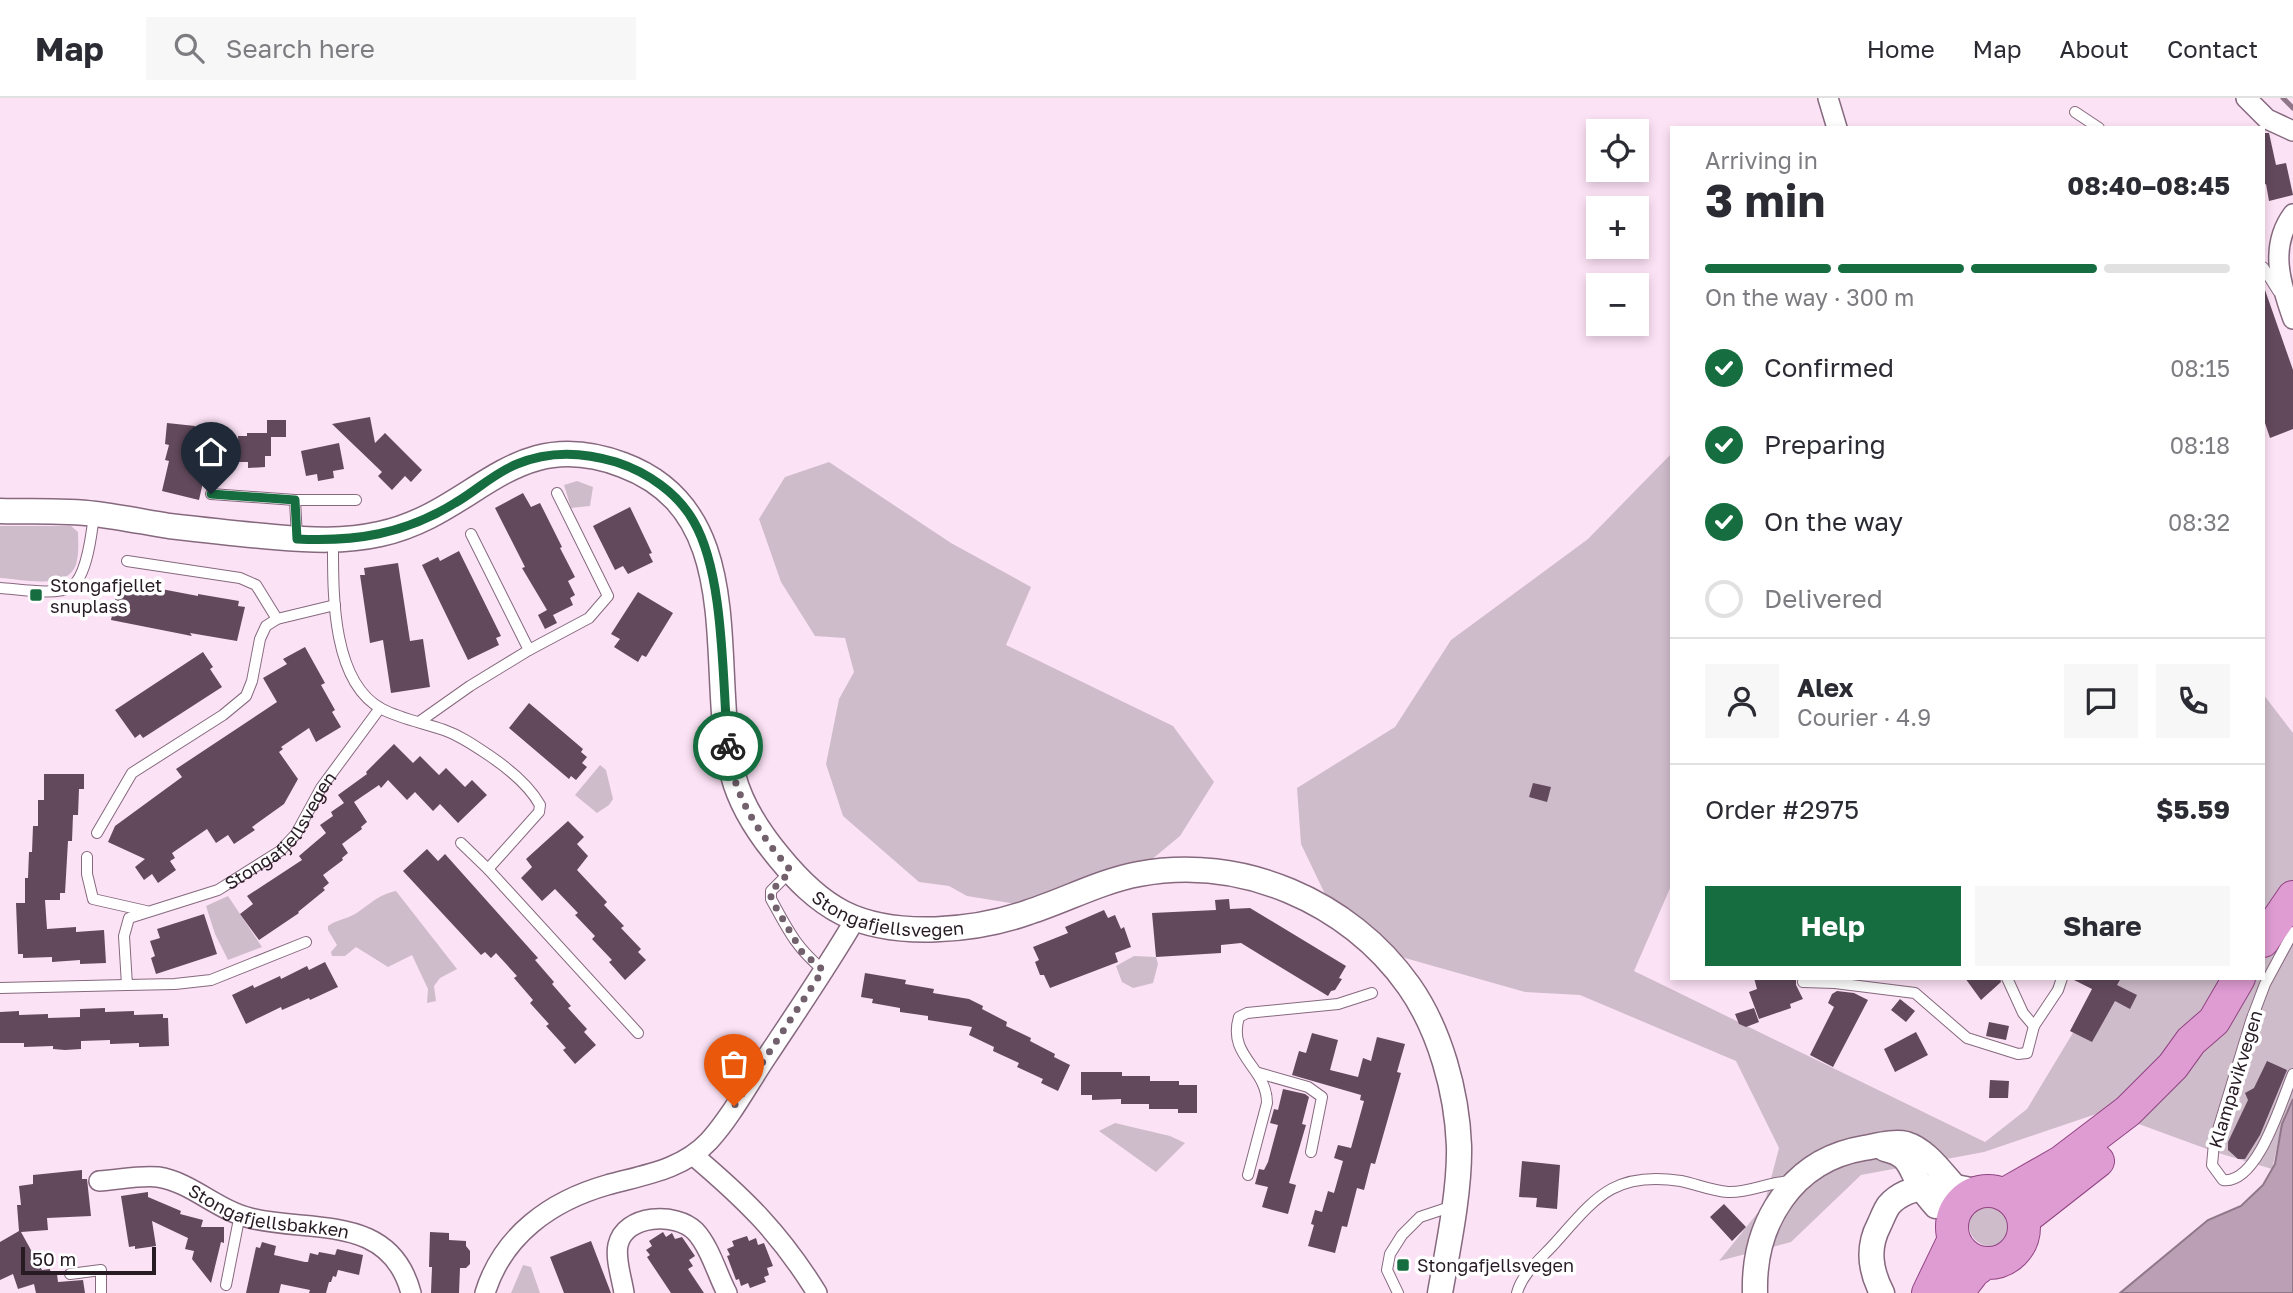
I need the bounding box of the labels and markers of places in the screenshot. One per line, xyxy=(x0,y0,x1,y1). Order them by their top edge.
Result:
pin xyxy=(181,422,241,494)
place label: Stongafjellet snuplass xyxy=(50,574,162,617)
marker: Stongafjellet snuplass xyxy=(28,587,44,603)
pin xyxy=(704,1034,764,1106)
place label: Stongafjellsvegen xyxy=(1417,1254,1574,1276)
marker: Stongafjellsvegen xyxy=(1395,1257,1411,1273)

